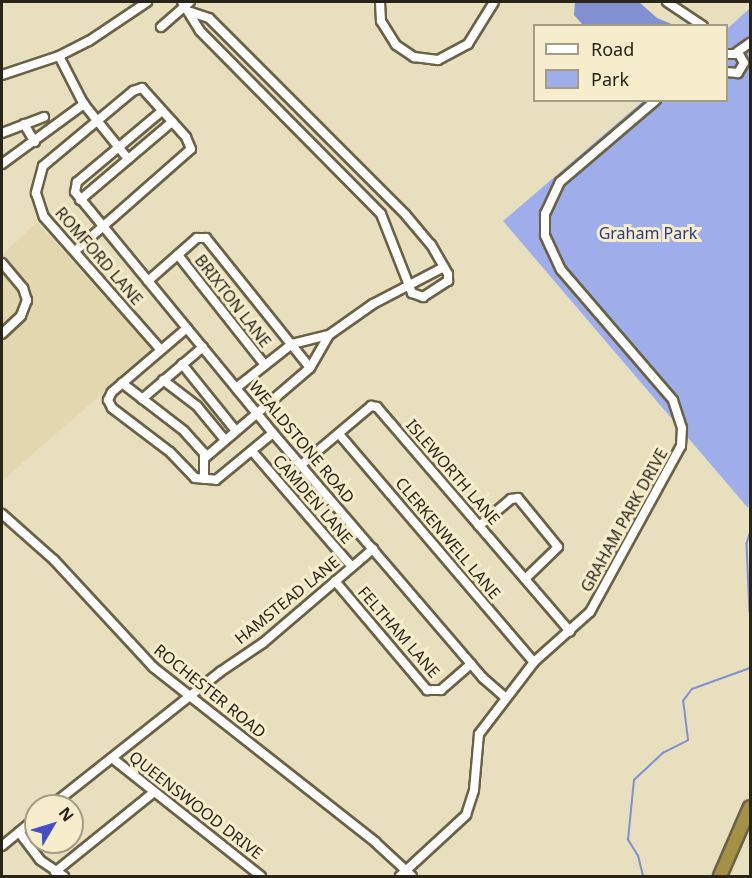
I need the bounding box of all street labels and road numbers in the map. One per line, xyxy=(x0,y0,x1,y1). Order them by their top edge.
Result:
street label: ROMFORD LANE xyxy=(51,203,147,309)
street label: BRIXTON LANE xyxy=(191,251,275,351)
street label: WEALDSTONE ROAD xyxy=(245,377,359,507)
street label: ISLEWORTH LANE xyxy=(402,415,504,529)
street label: GRAHAM PARK DRIVE xyxy=(577,445,671,595)
street label: CAMDEN LANE xyxy=(269,451,357,547)
street label: CLERKENWELL LANE xyxy=(392,473,504,603)
street label: HAMSTEAD LANE xyxy=(231,552,343,648)
street label: FELTHAM LANE xyxy=(354,582,444,682)
street label: ROCHESTER ROAD xyxy=(150,640,270,742)
street label: QUEENSWOOD DRIVE xyxy=(125,747,267,863)

